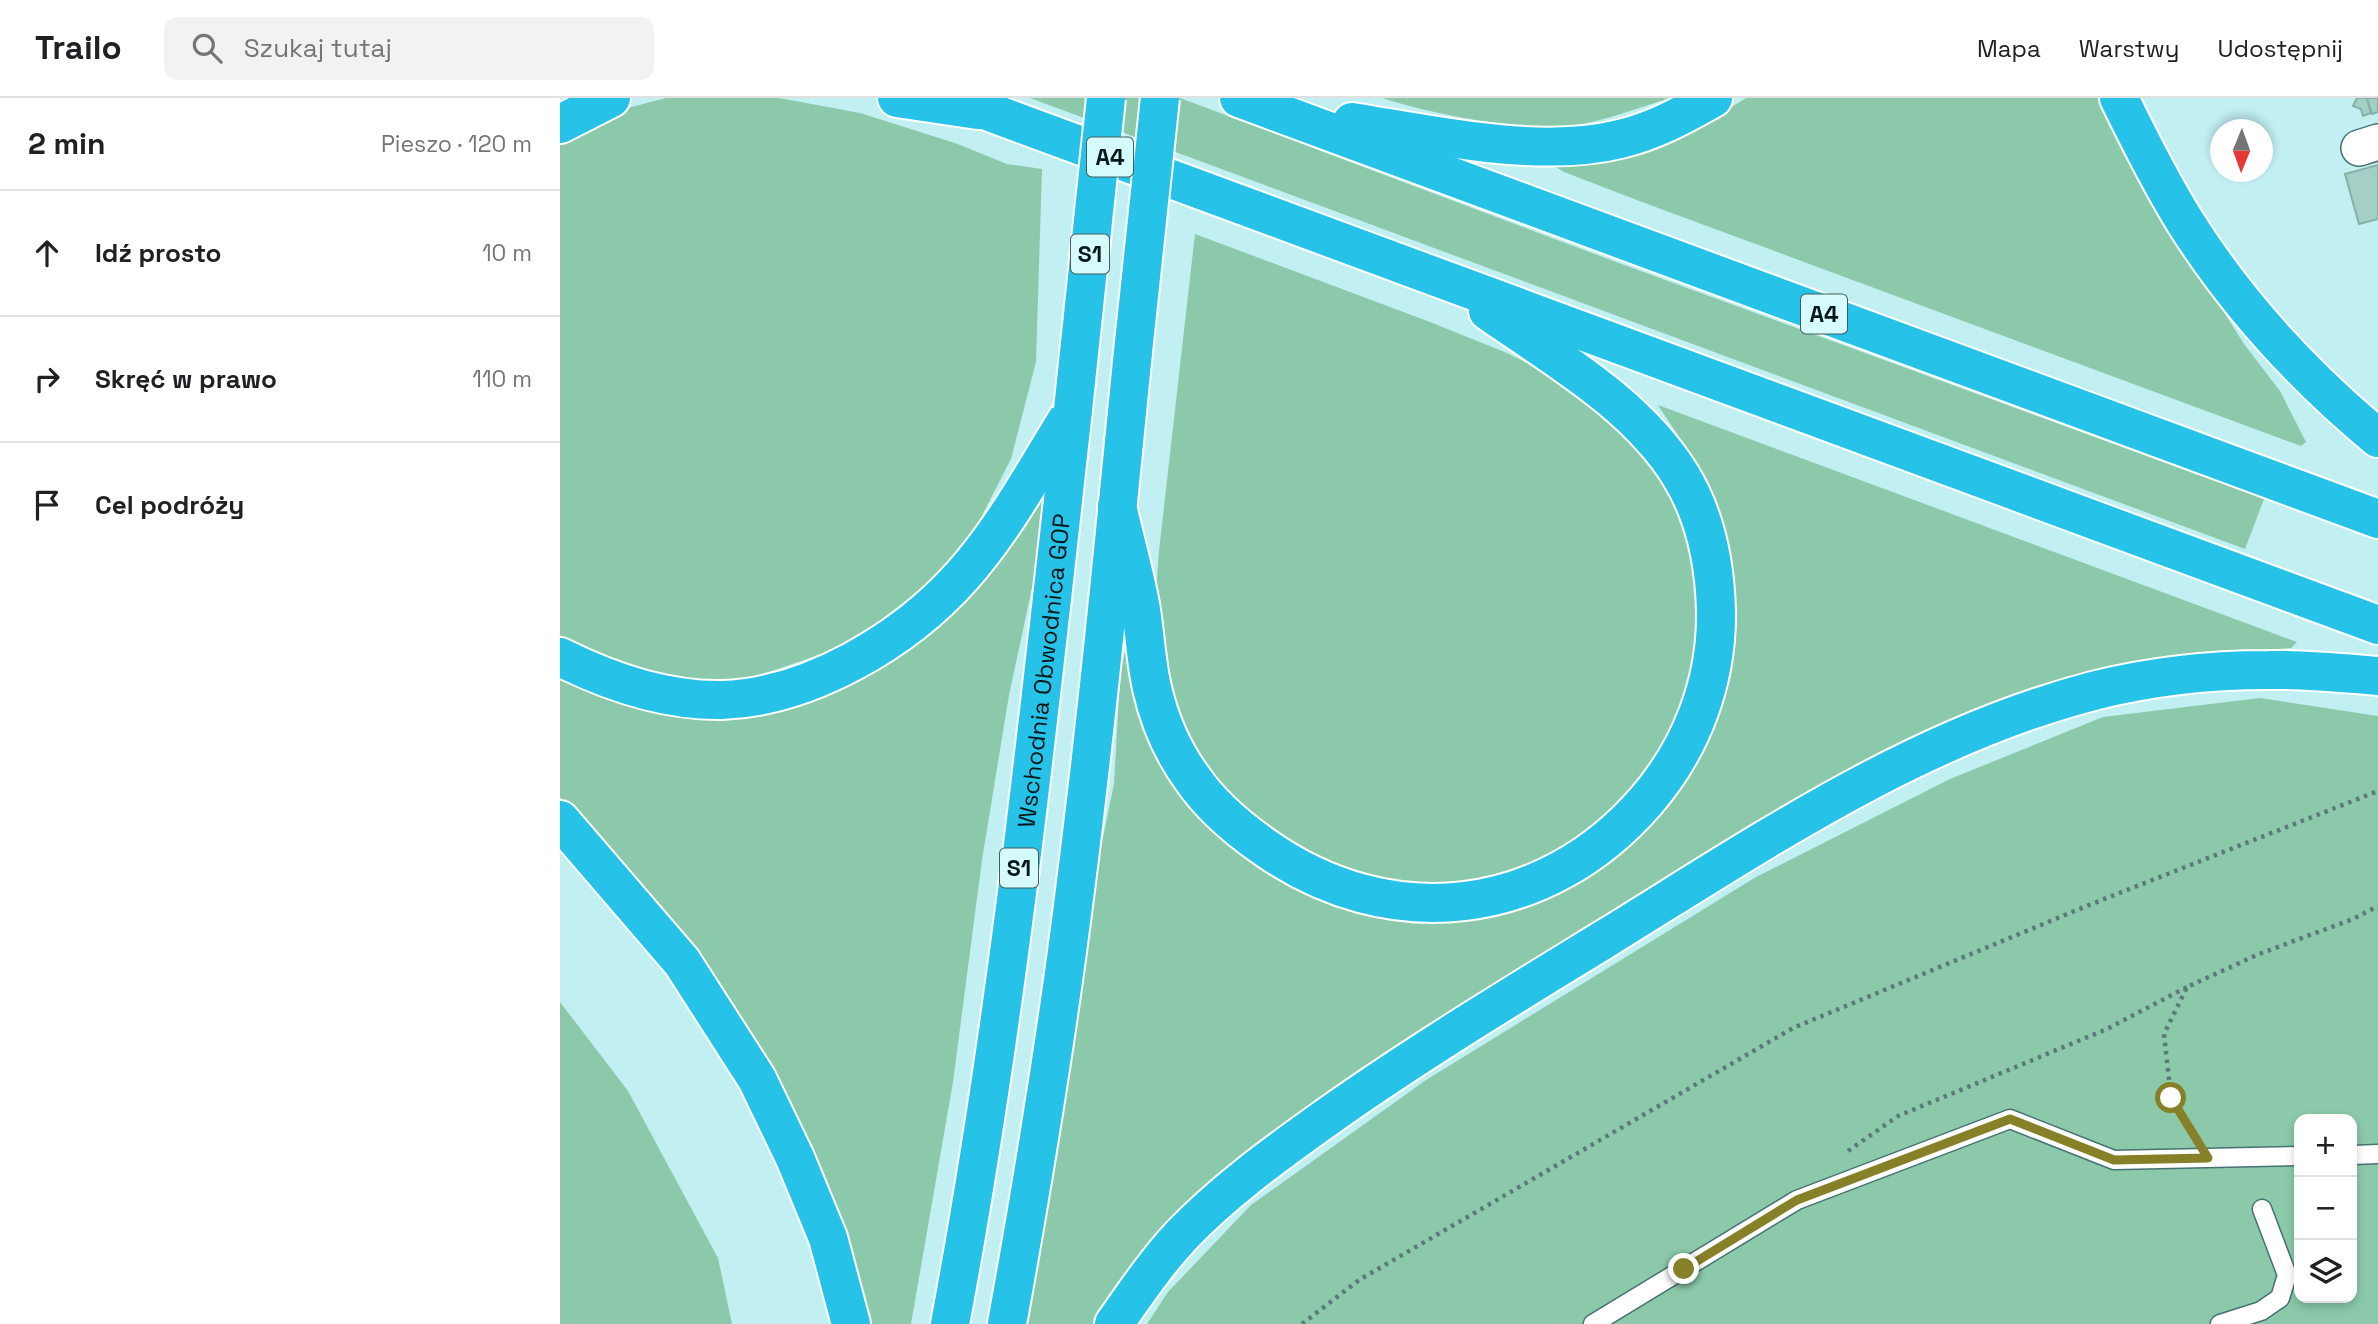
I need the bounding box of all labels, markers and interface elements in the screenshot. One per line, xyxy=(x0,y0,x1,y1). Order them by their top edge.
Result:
search box xyxy=(164,17,654,80)
text: Trailo xyxy=(35,27,122,69)
icon: search xyxy=(188,29,226,67)
text: Szukaj tutaj xyxy=(244,31,392,65)
text: Mapa xyxy=(1977,33,2041,64)
text: Warstwy xyxy=(2079,33,2180,64)
text: Udostępnij xyxy=(2218,33,2343,64)
north arrow xyxy=(2210,119,2273,182)
text: 2 min xyxy=(28,124,106,163)
text: Pieszo · 120 m xyxy=(381,129,532,159)
road number: A4 xyxy=(1087,138,1133,176)
icon: ahead xyxy=(28,234,66,272)
road number: S1 xyxy=(1071,234,1109,274)
text: Idź prosto xyxy=(95,236,222,270)
text: 10 m xyxy=(482,238,532,268)
road number: A4 xyxy=(1801,294,1847,334)
icon: right xyxy=(28,360,66,398)
text: Skręć w prawo xyxy=(95,362,277,396)
text: 110 m xyxy=(472,364,532,394)
icon: arrive xyxy=(28,486,66,524)
text: Cel podróży xyxy=(95,488,244,522)
street label: Wschodnia Obwodnica GOP xyxy=(1010,512,1077,829)
road number: S1 xyxy=(1000,848,1038,888)
route start xyxy=(2155,1082,2186,1113)
map controls xyxy=(2294,1114,2357,1303)
button: + xyxy=(2294,1114,2357,1177)
button: − xyxy=(2294,1177,2357,1240)
button: layers xyxy=(2294,1240,2357,1303)
route end xyxy=(1668,1253,1699,1284)

